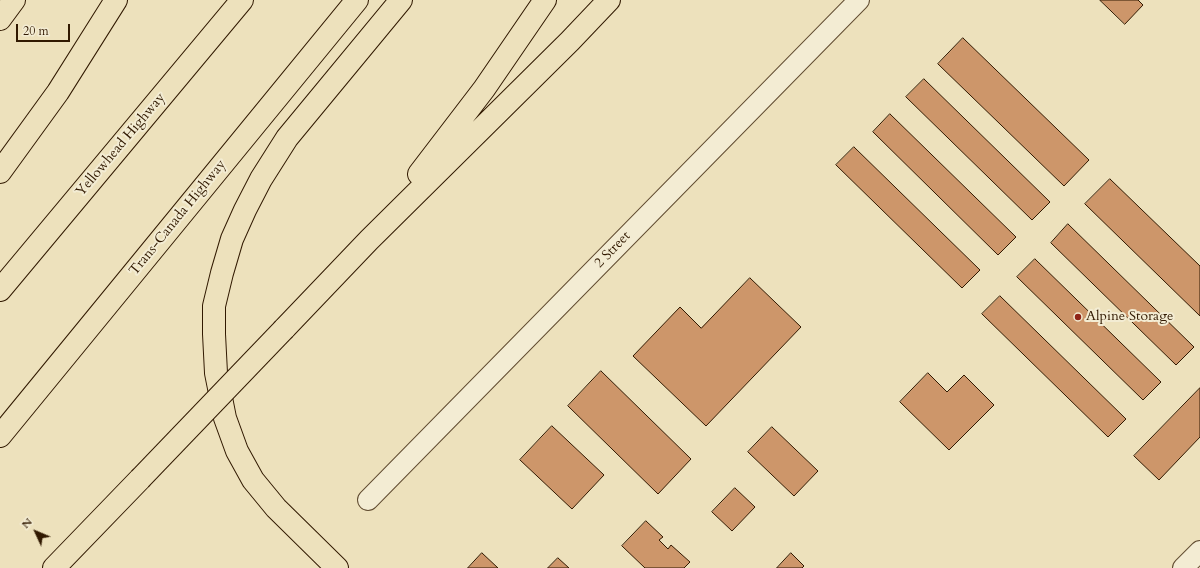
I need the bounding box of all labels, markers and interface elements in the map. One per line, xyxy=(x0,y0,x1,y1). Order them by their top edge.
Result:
scale bar xyxy=(18,16,72,42)
text: 20 m xyxy=(23,23,49,39)
street label: Yellowhead Highway xyxy=(73,90,169,200)
street label: Trans-Canada Highway xyxy=(126,157,230,279)
street label: 2 Street xyxy=(591,228,635,272)
place label: Alpine Storage xyxy=(1086,309,1173,325)
marker: Alpine Storage xyxy=(1073,312,1083,322)
north arrow xyxy=(16,512,56,552)
text: N xyxy=(18,515,36,532)

